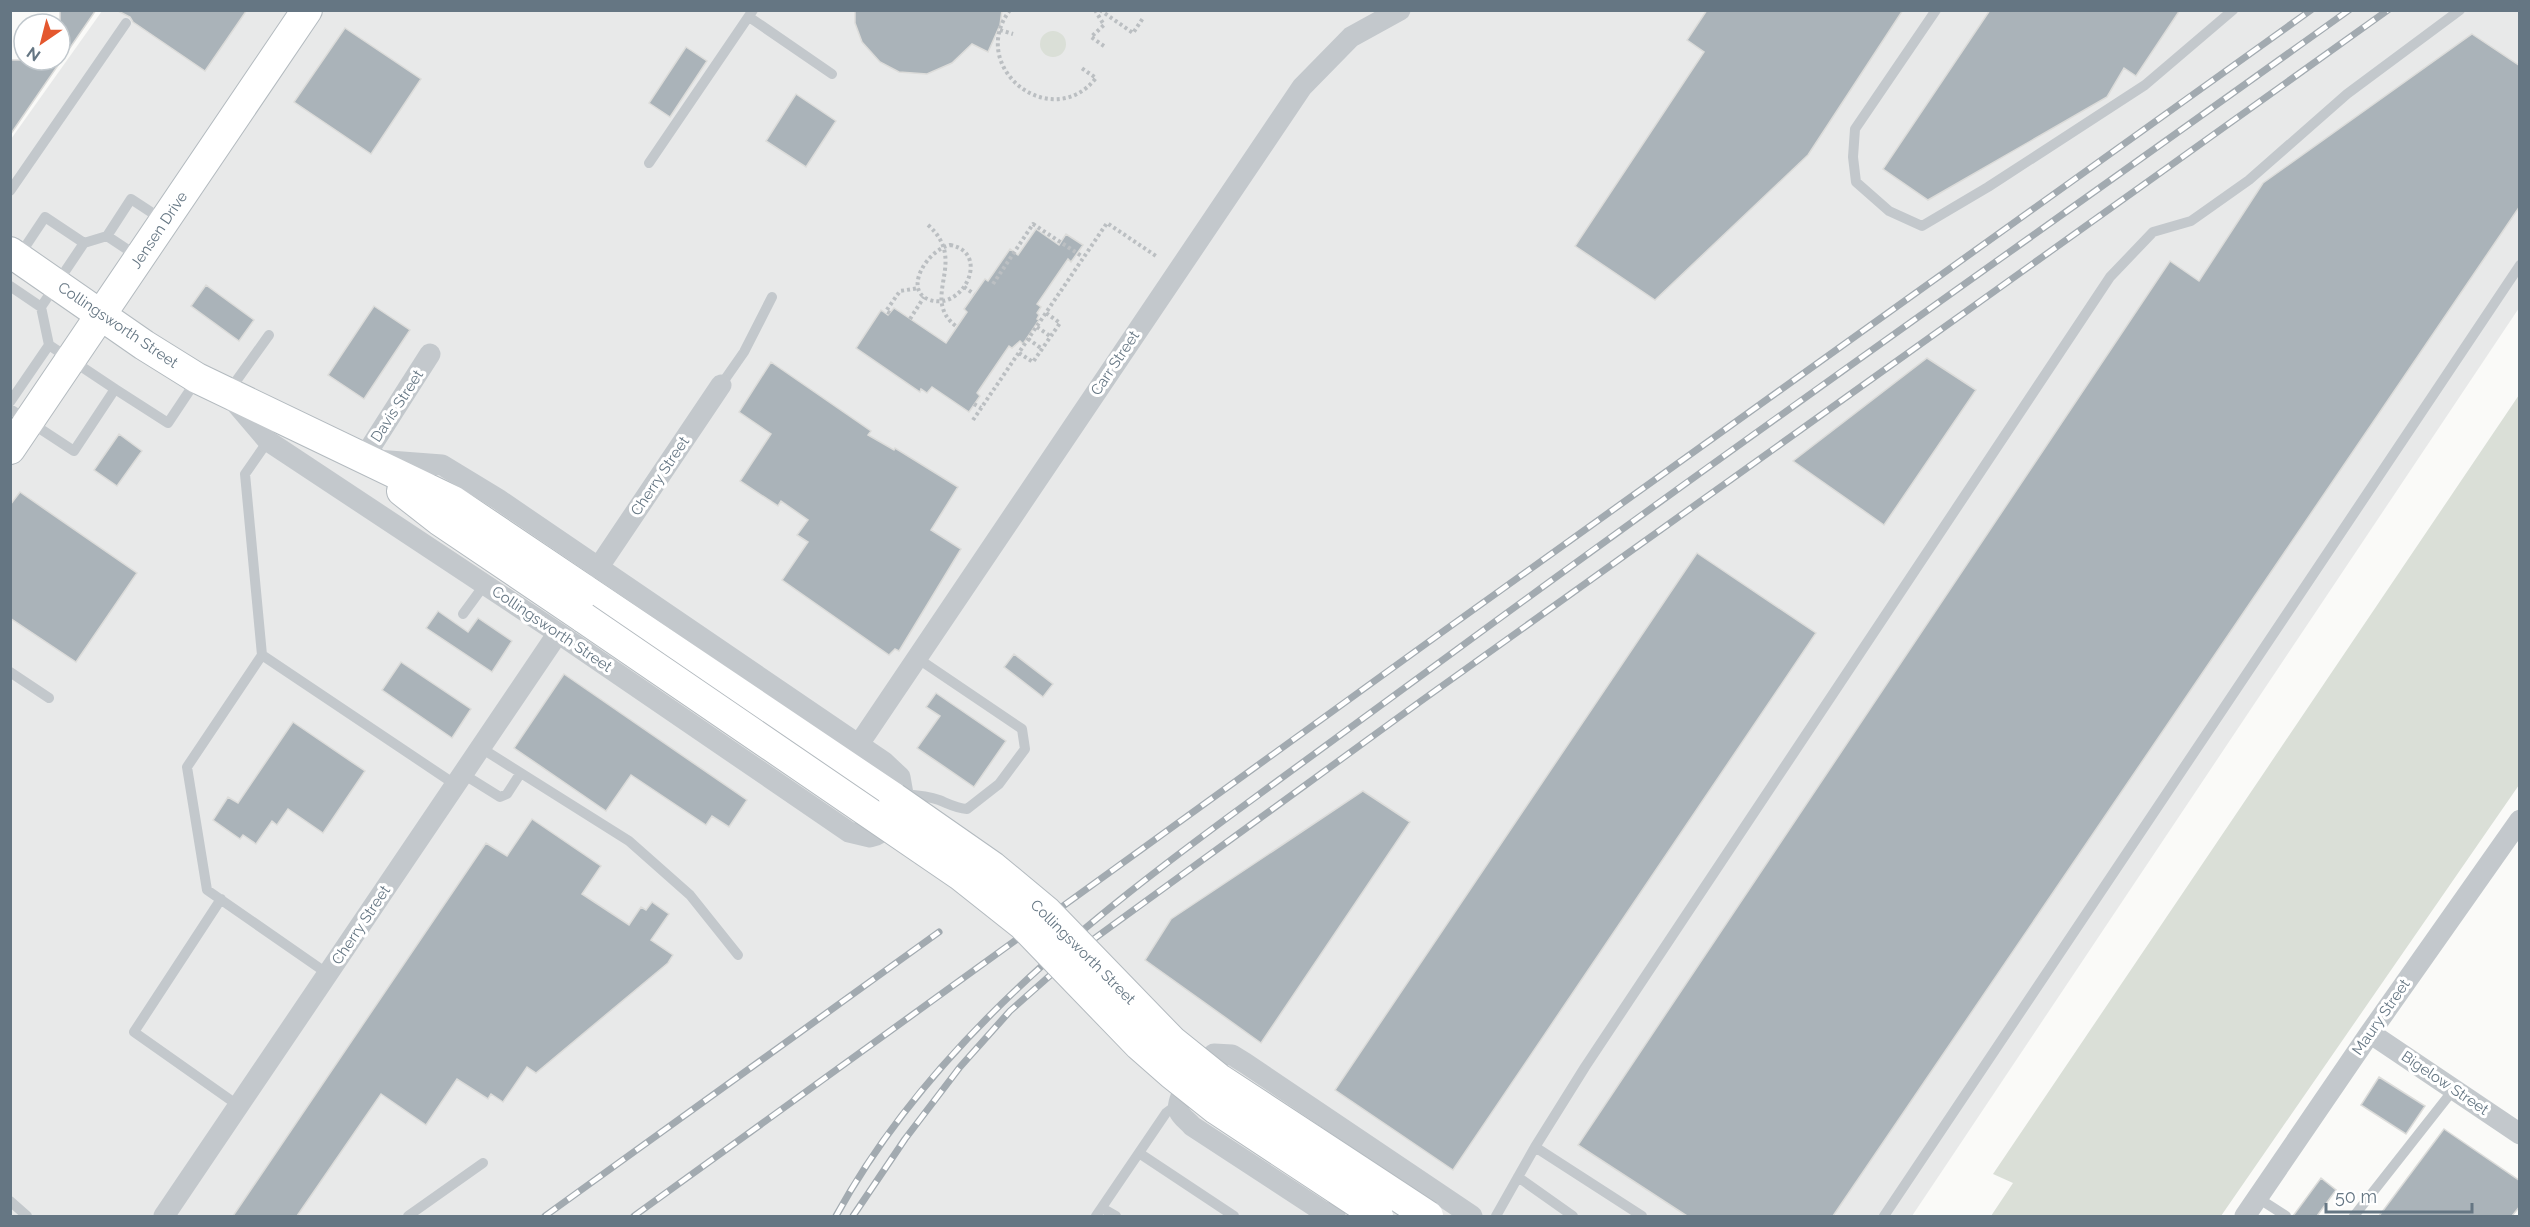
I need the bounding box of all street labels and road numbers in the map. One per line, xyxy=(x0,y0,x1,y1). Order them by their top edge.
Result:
street label: Jensen Drive xyxy=(127,188,191,272)
street label: Collingsworth Street xyxy=(55,278,181,372)
street label: Carr Street xyxy=(1087,327,1143,399)
street label: Davis Street xyxy=(367,366,427,446)
street label: Cherry Street xyxy=(627,433,693,519)
street label: Collingsworth Street xyxy=(489,582,615,676)
street label: Cherry Street xyxy=(328,882,394,968)
street label: Collingsworth Street xyxy=(1027,896,1139,1008)
street label: Maury Street xyxy=(2348,976,2414,1058)
street label: Bigelow Street xyxy=(2398,1047,2492,1119)

